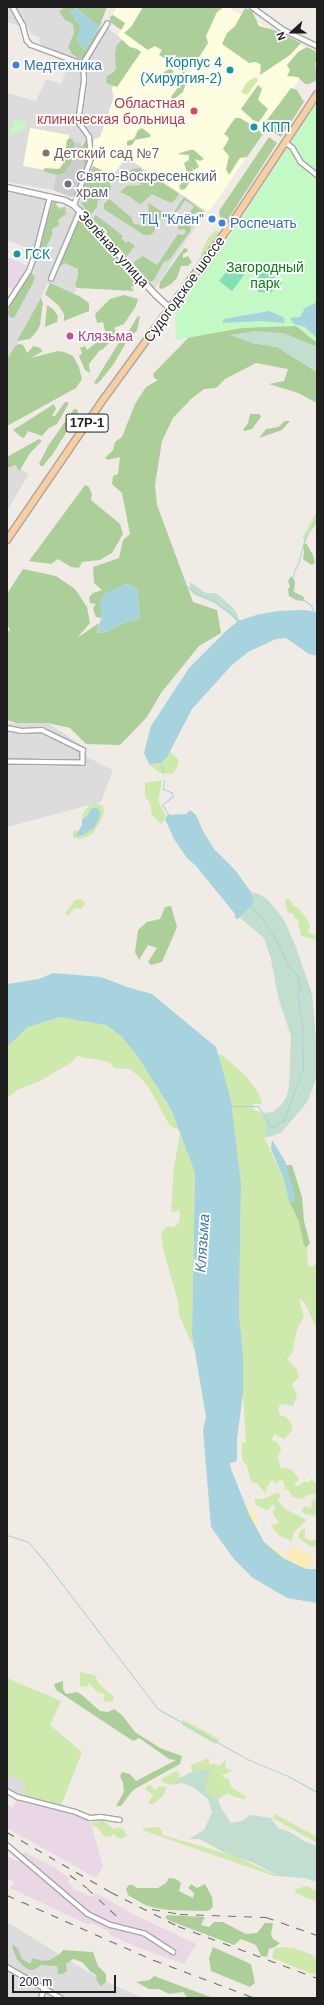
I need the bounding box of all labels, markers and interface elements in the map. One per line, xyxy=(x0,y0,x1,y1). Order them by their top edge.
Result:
north arrow xyxy=(272,12,312,52)
text: N xyxy=(274,30,288,42)
place label: Корпус 4 (Хирургия-2) xyxy=(140,54,222,86)
place label: Медтехника xyxy=(24,57,102,73)
marker: Медтехника xyxy=(11,60,21,70)
marker: Корпус 4 (Хирургия-2) xyxy=(225,65,235,75)
place label: Областная клиническая больница xyxy=(37,95,185,128)
marker: Областная клиническая больница xyxy=(188,105,200,117)
place label: КПП xyxy=(262,119,290,135)
marker: КПП xyxy=(249,122,259,132)
place label: Детский сад №7 xyxy=(54,145,159,161)
marker: Детский сад №7 xyxy=(41,148,51,158)
place label: Свято-Воскресенский храм xyxy=(76,168,217,200)
marker: Свято-Воскресенский храм xyxy=(63,179,73,189)
street label: Зелёная улица xyxy=(75,207,153,291)
place label: ТЦ "Клён" xyxy=(139,211,204,227)
marker: ТЦ "Клён" xyxy=(207,214,217,224)
place label: Роспечать xyxy=(230,215,297,231)
marker: Роспечать xyxy=(217,218,227,228)
street label: Судогодское шоссе xyxy=(140,233,228,345)
place label: ГСК xyxy=(25,246,50,262)
marker: ГСК xyxy=(12,249,22,259)
park label: Загородный парк xyxy=(226,259,304,292)
place label: Клязьма xyxy=(78,328,133,344)
marker: Клязьма xyxy=(65,331,75,341)
road number: 17Р-1 xyxy=(65,412,109,434)
water label: Клязьма xyxy=(191,1213,213,1273)
scale bar xyxy=(14,1967,118,1993)
text: 200 m xyxy=(19,1975,52,1989)

